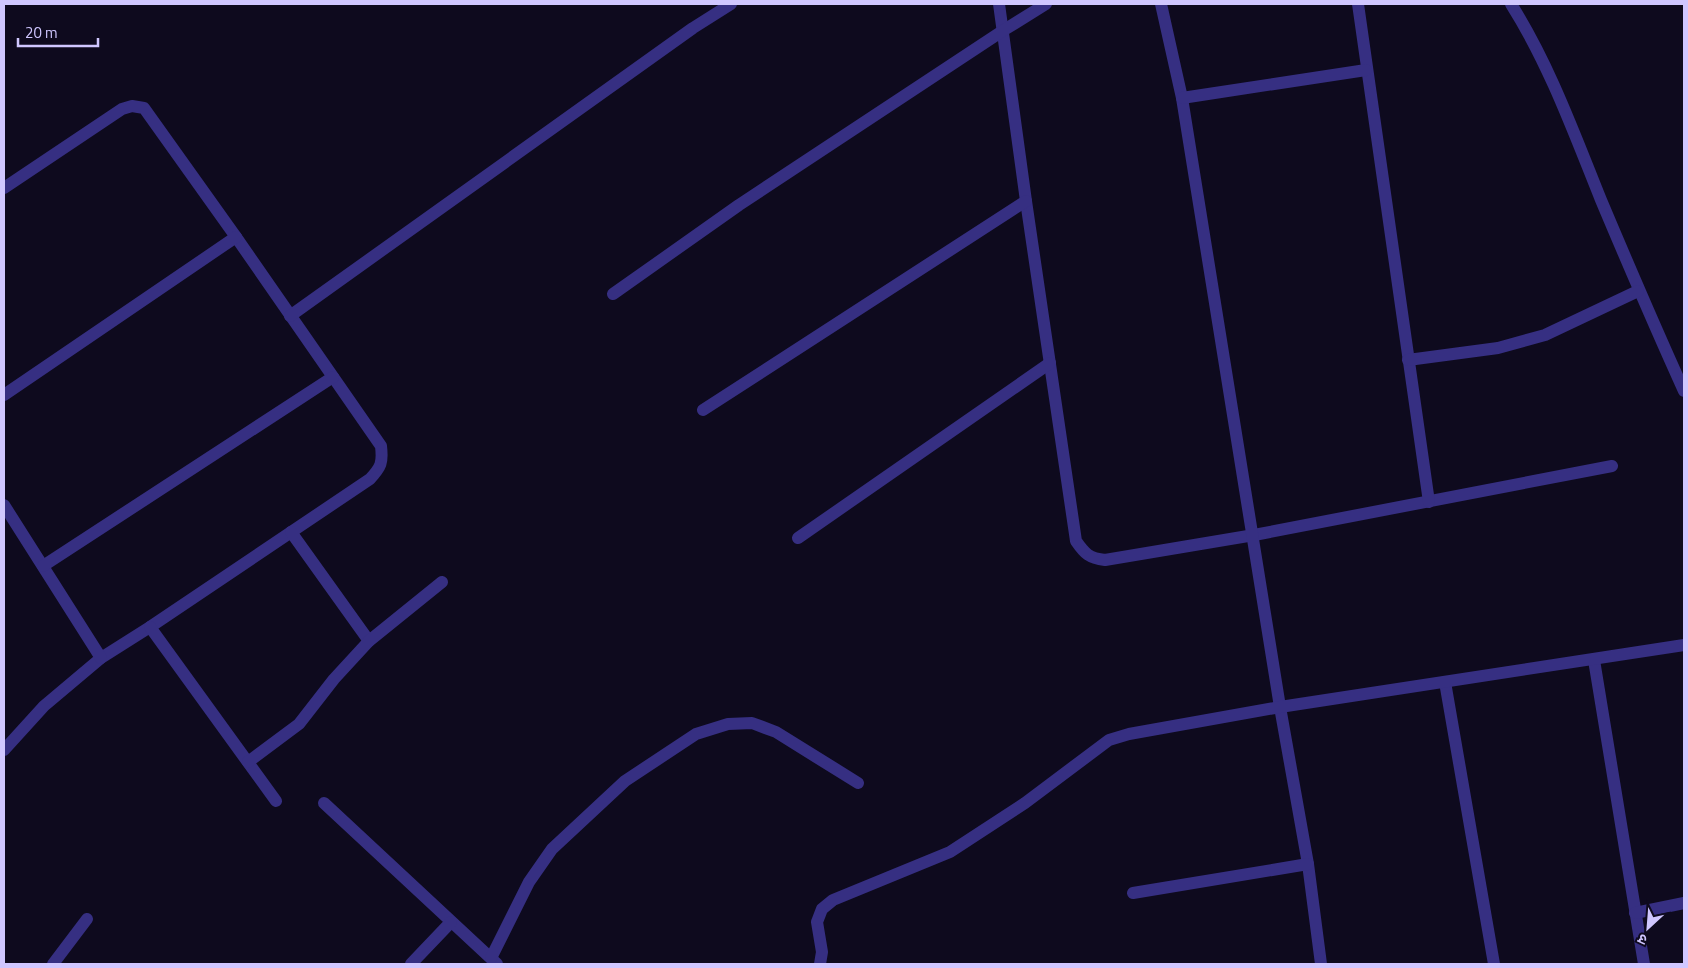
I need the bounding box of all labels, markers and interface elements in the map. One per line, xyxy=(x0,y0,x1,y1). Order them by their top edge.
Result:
scale bar xyxy=(18,15,98,47)
text: 20 m xyxy=(25,21,58,44)
north arrow xyxy=(1623,903,1673,953)
text: उ xyxy=(1633,929,1650,951)

